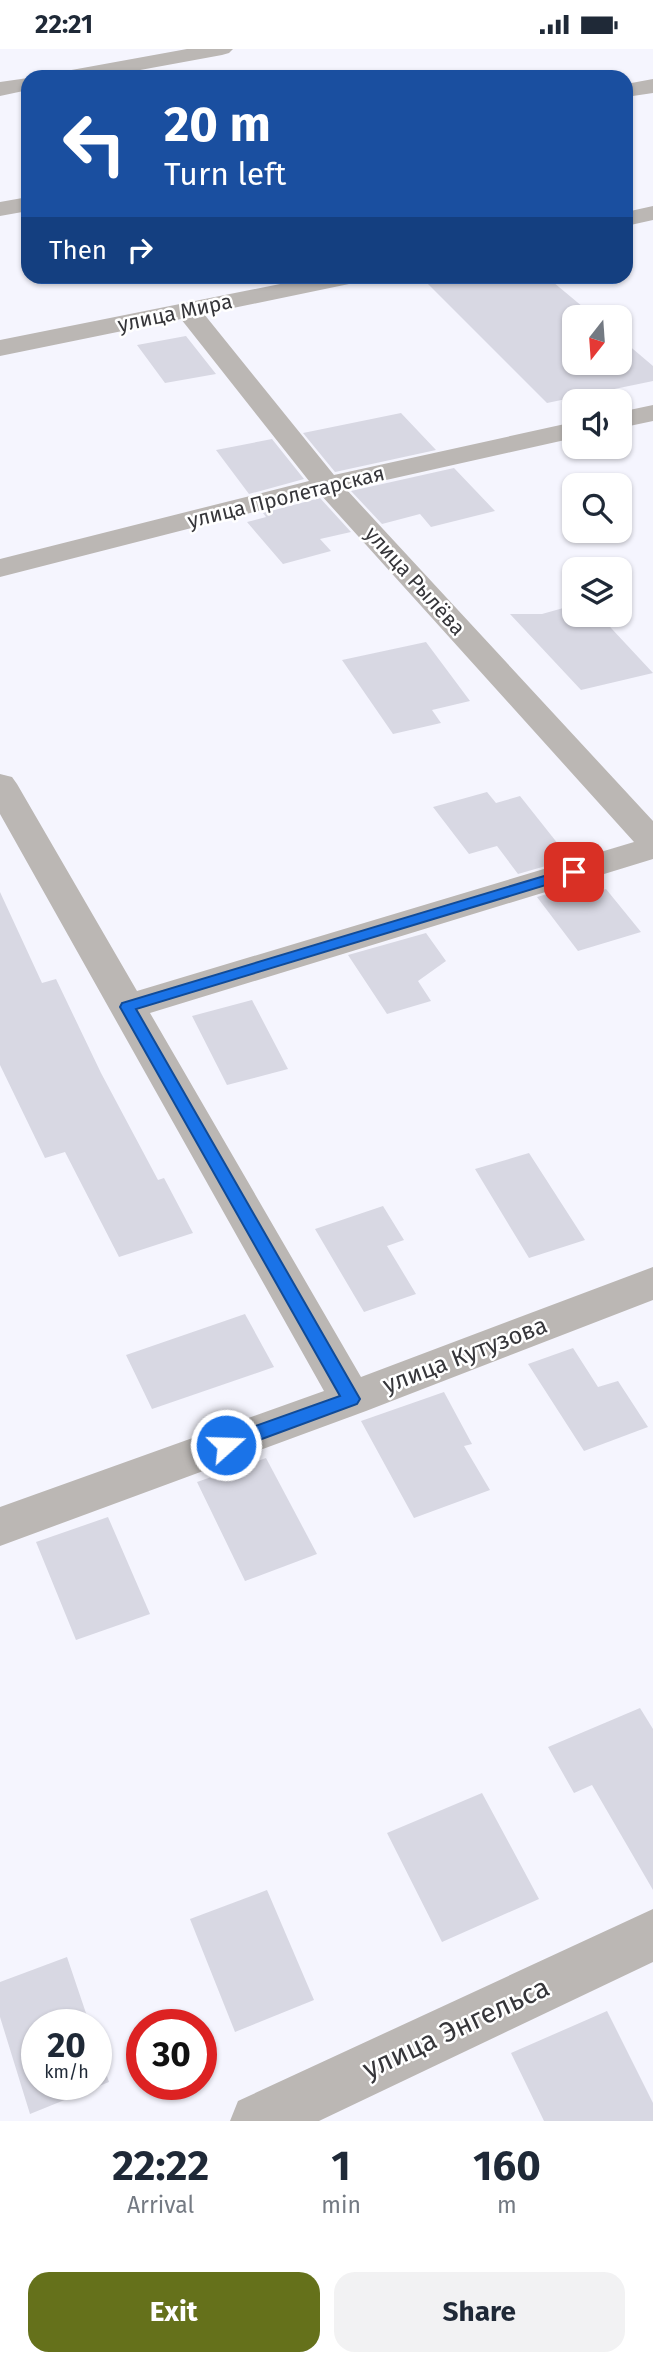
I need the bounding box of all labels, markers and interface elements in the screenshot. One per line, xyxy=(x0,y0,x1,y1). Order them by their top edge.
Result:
text: 22:21 xyxy=(35,9,93,40)
text: 20 m xyxy=(164,95,271,154)
icon: left xyxy=(49,98,140,189)
text: Turn left xyxy=(164,155,286,193)
icon: right xyxy=(121,231,159,269)
text: Then xyxy=(49,235,107,266)
street label: улица Мира xyxy=(115,288,235,338)
north arrow xyxy=(562,305,632,375)
map controls xyxy=(562,305,632,627)
button: sound xyxy=(562,389,632,459)
street label: улица Пролетарская xyxy=(185,460,387,534)
button: search xyxy=(562,473,632,543)
street label: улица Рылёва xyxy=(359,521,471,641)
button: layers xyxy=(562,557,632,627)
pin xyxy=(544,842,604,902)
icon: arrive xyxy=(555,853,593,891)
street label: улица Кутузова xyxy=(379,1311,551,1399)
position arrow xyxy=(189,1408,263,1482)
street label: улица Энгельса xyxy=(357,1970,555,2086)
speed limit sign: 30 xyxy=(126,2009,217,2100)
text: 20 xyxy=(47,2024,86,2066)
text: km/h xyxy=(44,2061,89,2083)
text: 22:22 xyxy=(112,2141,209,2191)
text: 1 xyxy=(331,2141,351,2191)
text: 160 xyxy=(473,2141,541,2191)
text: Arrival xyxy=(127,2191,194,2219)
text: min xyxy=(321,2191,361,2219)
text: m xyxy=(497,2191,517,2219)
button: Exit xyxy=(28,2272,320,2352)
button: Share xyxy=(334,2272,625,2352)

